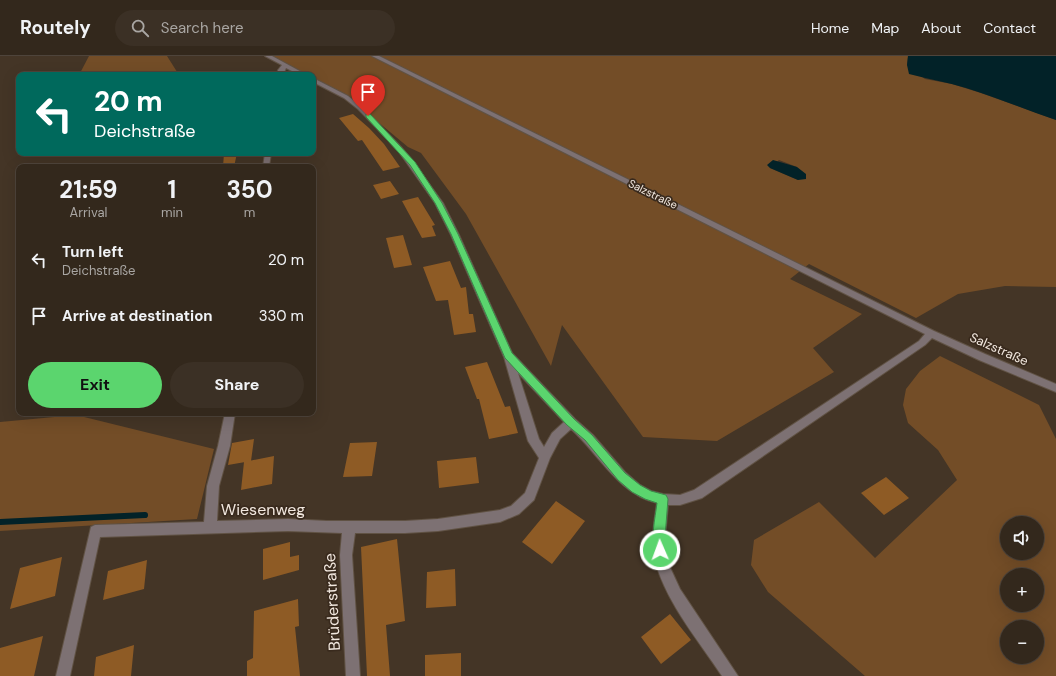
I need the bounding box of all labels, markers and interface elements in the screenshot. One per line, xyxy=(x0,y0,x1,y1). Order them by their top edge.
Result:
search box xyxy=(115,10,395,46)
text: Routely xyxy=(20,15,91,40)
icon: search xyxy=(129,17,151,39)
text: Search here xyxy=(161,18,243,38)
text: Home xyxy=(811,19,849,37)
text: Map xyxy=(871,19,899,37)
text: About xyxy=(921,19,961,37)
text: Contact xyxy=(983,19,1036,37)
pin xyxy=(351,75,385,116)
icon: arrive xyxy=(357,81,379,103)
text: 20 m xyxy=(94,83,163,120)
icon: left xyxy=(28,88,80,140)
text: Deichstraße xyxy=(94,119,196,143)
text: 21:59 xyxy=(59,174,118,205)
text: 1 xyxy=(168,174,176,205)
text: 350 xyxy=(226,174,273,205)
street label: Salzstraße xyxy=(626,176,680,212)
text: Arrival xyxy=(70,204,107,221)
text: min xyxy=(161,204,183,221)
text: m xyxy=(244,204,255,221)
text: Turn left xyxy=(62,242,123,262)
icon: left xyxy=(28,249,50,271)
text: 20 m xyxy=(268,250,304,270)
text: Deichstraße xyxy=(62,262,135,279)
icon: arrive xyxy=(28,305,50,327)
text: Arrive at destination xyxy=(62,306,213,326)
text: 330 m xyxy=(259,306,304,326)
street label: Salzstraße xyxy=(967,329,1031,369)
button: Exit xyxy=(28,362,162,408)
button: Share xyxy=(170,362,304,408)
street label: Wiesenweg xyxy=(221,499,305,520)
map controls xyxy=(1000,516,1044,664)
button: sound xyxy=(1000,516,1044,560)
position arrow xyxy=(639,529,681,571)
street label: Brüderstraße xyxy=(319,553,345,651)
button: + xyxy=(1000,568,1044,612)
button: − xyxy=(1000,620,1044,664)

